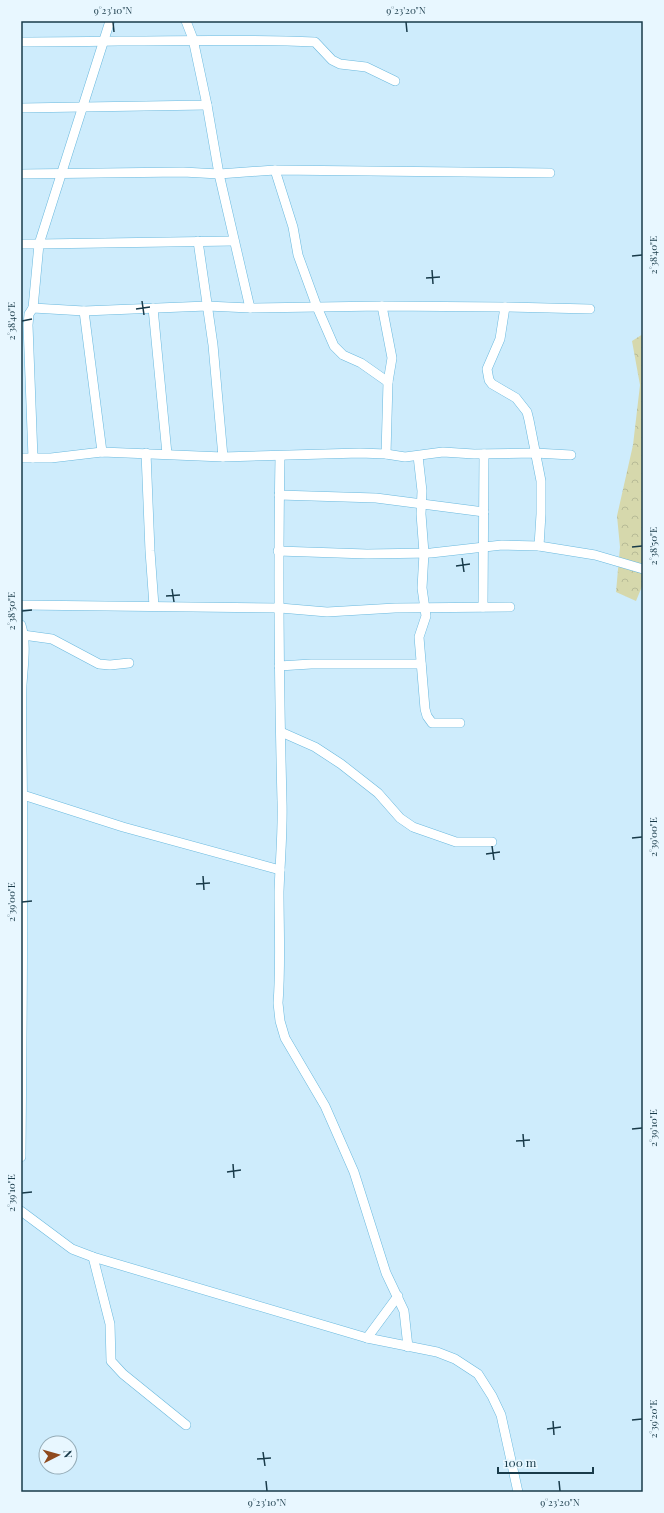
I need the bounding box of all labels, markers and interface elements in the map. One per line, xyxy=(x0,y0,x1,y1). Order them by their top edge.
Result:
text: 9°23'10"N xyxy=(94,3,132,17)
text: 9°23'20"N xyxy=(386,3,426,17)
text: 2°38'40"E xyxy=(646,236,660,274)
text: 2°38'40"E xyxy=(4,302,18,340)
text: 2°38'50"E xyxy=(646,527,660,565)
text: 2°38'50"E xyxy=(4,592,18,630)
text: 2°39'00"E xyxy=(646,817,660,857)
text: 2°39'00"E xyxy=(4,882,18,922)
text: 2°39'10"E xyxy=(646,1109,660,1147)
text: 2°39'10"E xyxy=(4,1174,18,1212)
text: 2°39'20"E xyxy=(646,1400,660,1438)
north arrow xyxy=(38,1435,78,1475)
text: N xyxy=(61,1449,76,1459)
scale bar xyxy=(498,1449,593,1475)
text: 100 m xyxy=(504,1454,537,1470)
text: 9°23'10"N xyxy=(248,1495,286,1509)
text: 9°23'20"N xyxy=(540,1495,580,1509)

